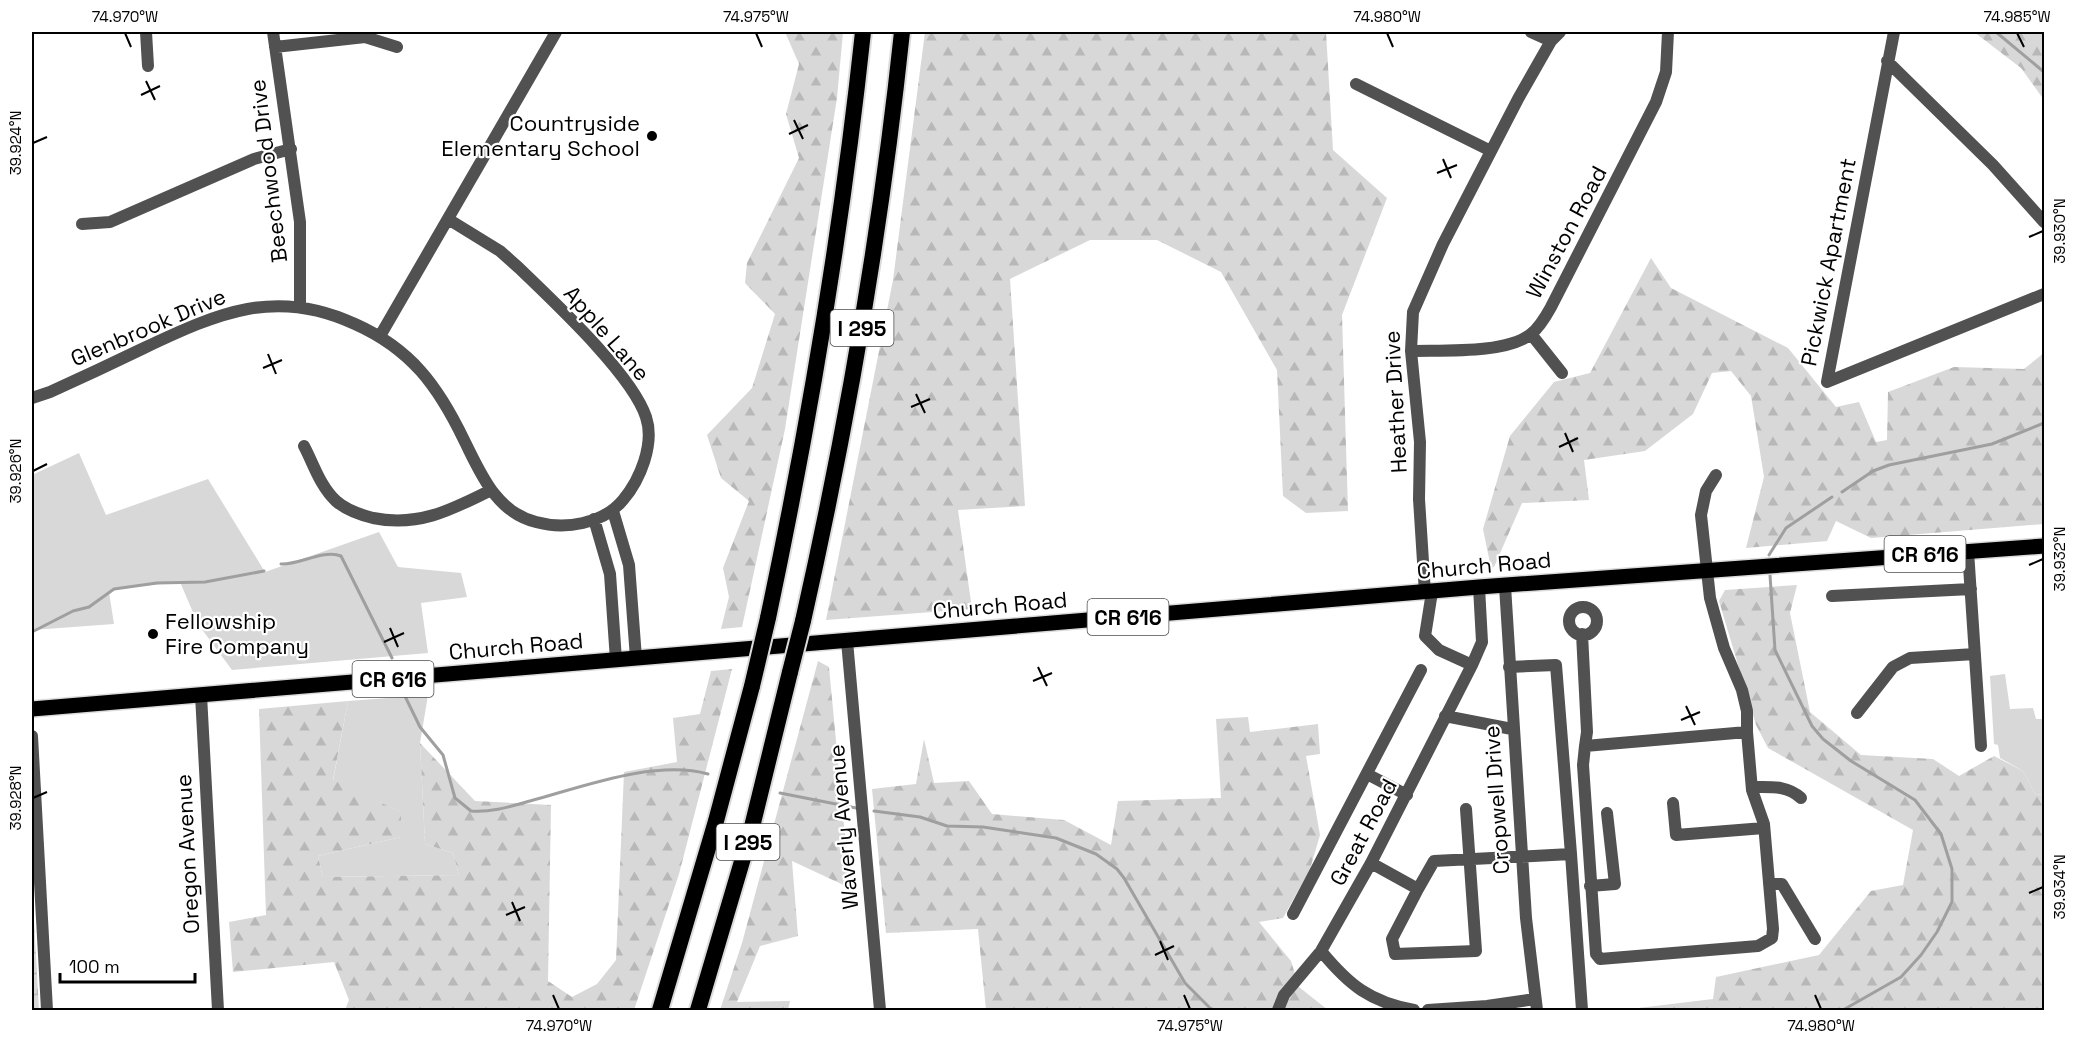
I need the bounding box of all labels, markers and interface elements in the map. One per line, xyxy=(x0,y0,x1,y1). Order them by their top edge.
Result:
text: 74.970°W xyxy=(92,7,158,26)
text: 74.975°W xyxy=(723,7,789,26)
text: 74.980°W xyxy=(1353,7,1421,26)
text: 74.985°W xyxy=(1983,7,2051,26)
street label: Beechwood Drive xyxy=(243,78,293,264)
place label: Countryside Elementary School xyxy=(441,109,640,162)
text: 39.924°N xyxy=(6,111,25,175)
marker: Countryside Elementary School xyxy=(645,129,659,143)
street label: Pickwick Apartment xyxy=(1794,156,1862,368)
street label: Winston Road xyxy=(1519,161,1613,303)
text: 39.930°N xyxy=(2050,198,2069,264)
street label: Apple Lane xyxy=(558,279,656,387)
street label: Glenbrook Drive xyxy=(66,282,230,372)
road number: I 295 xyxy=(830,310,894,346)
street label: Heather Drive xyxy=(1377,330,1413,474)
text: 39.926°N xyxy=(6,439,25,503)
text: 39.932°N xyxy=(2050,527,2069,591)
road number: CR 616 xyxy=(1884,536,1966,572)
street label: Church Road xyxy=(1415,545,1553,585)
street label: Church Road xyxy=(931,585,1069,625)
road number: CR 616 xyxy=(1088,599,1168,635)
place label: Fellowship Fire Company xyxy=(165,607,309,660)
street label: Church Road xyxy=(447,626,585,666)
marker: Fellowship Fire Company xyxy=(146,627,160,641)
road number: CR 616 xyxy=(352,661,434,697)
street label: Cropwell Drive xyxy=(1477,725,1515,875)
street label: Waverly Avenue xyxy=(822,743,864,911)
text: 39.928°N xyxy=(6,765,25,831)
street label: Oregon Avenue xyxy=(169,773,205,935)
street label: Great Road xyxy=(1323,774,1403,890)
road number: I 295 xyxy=(716,824,780,860)
text: 39.934°N xyxy=(2050,854,2069,920)
scale bar xyxy=(60,946,195,984)
text: 100 m xyxy=(69,955,120,978)
text: 74.970°W xyxy=(526,1016,592,1035)
text: 74.975°W xyxy=(1157,1016,1223,1035)
text: 74.980°W xyxy=(1787,1016,1855,1035)

